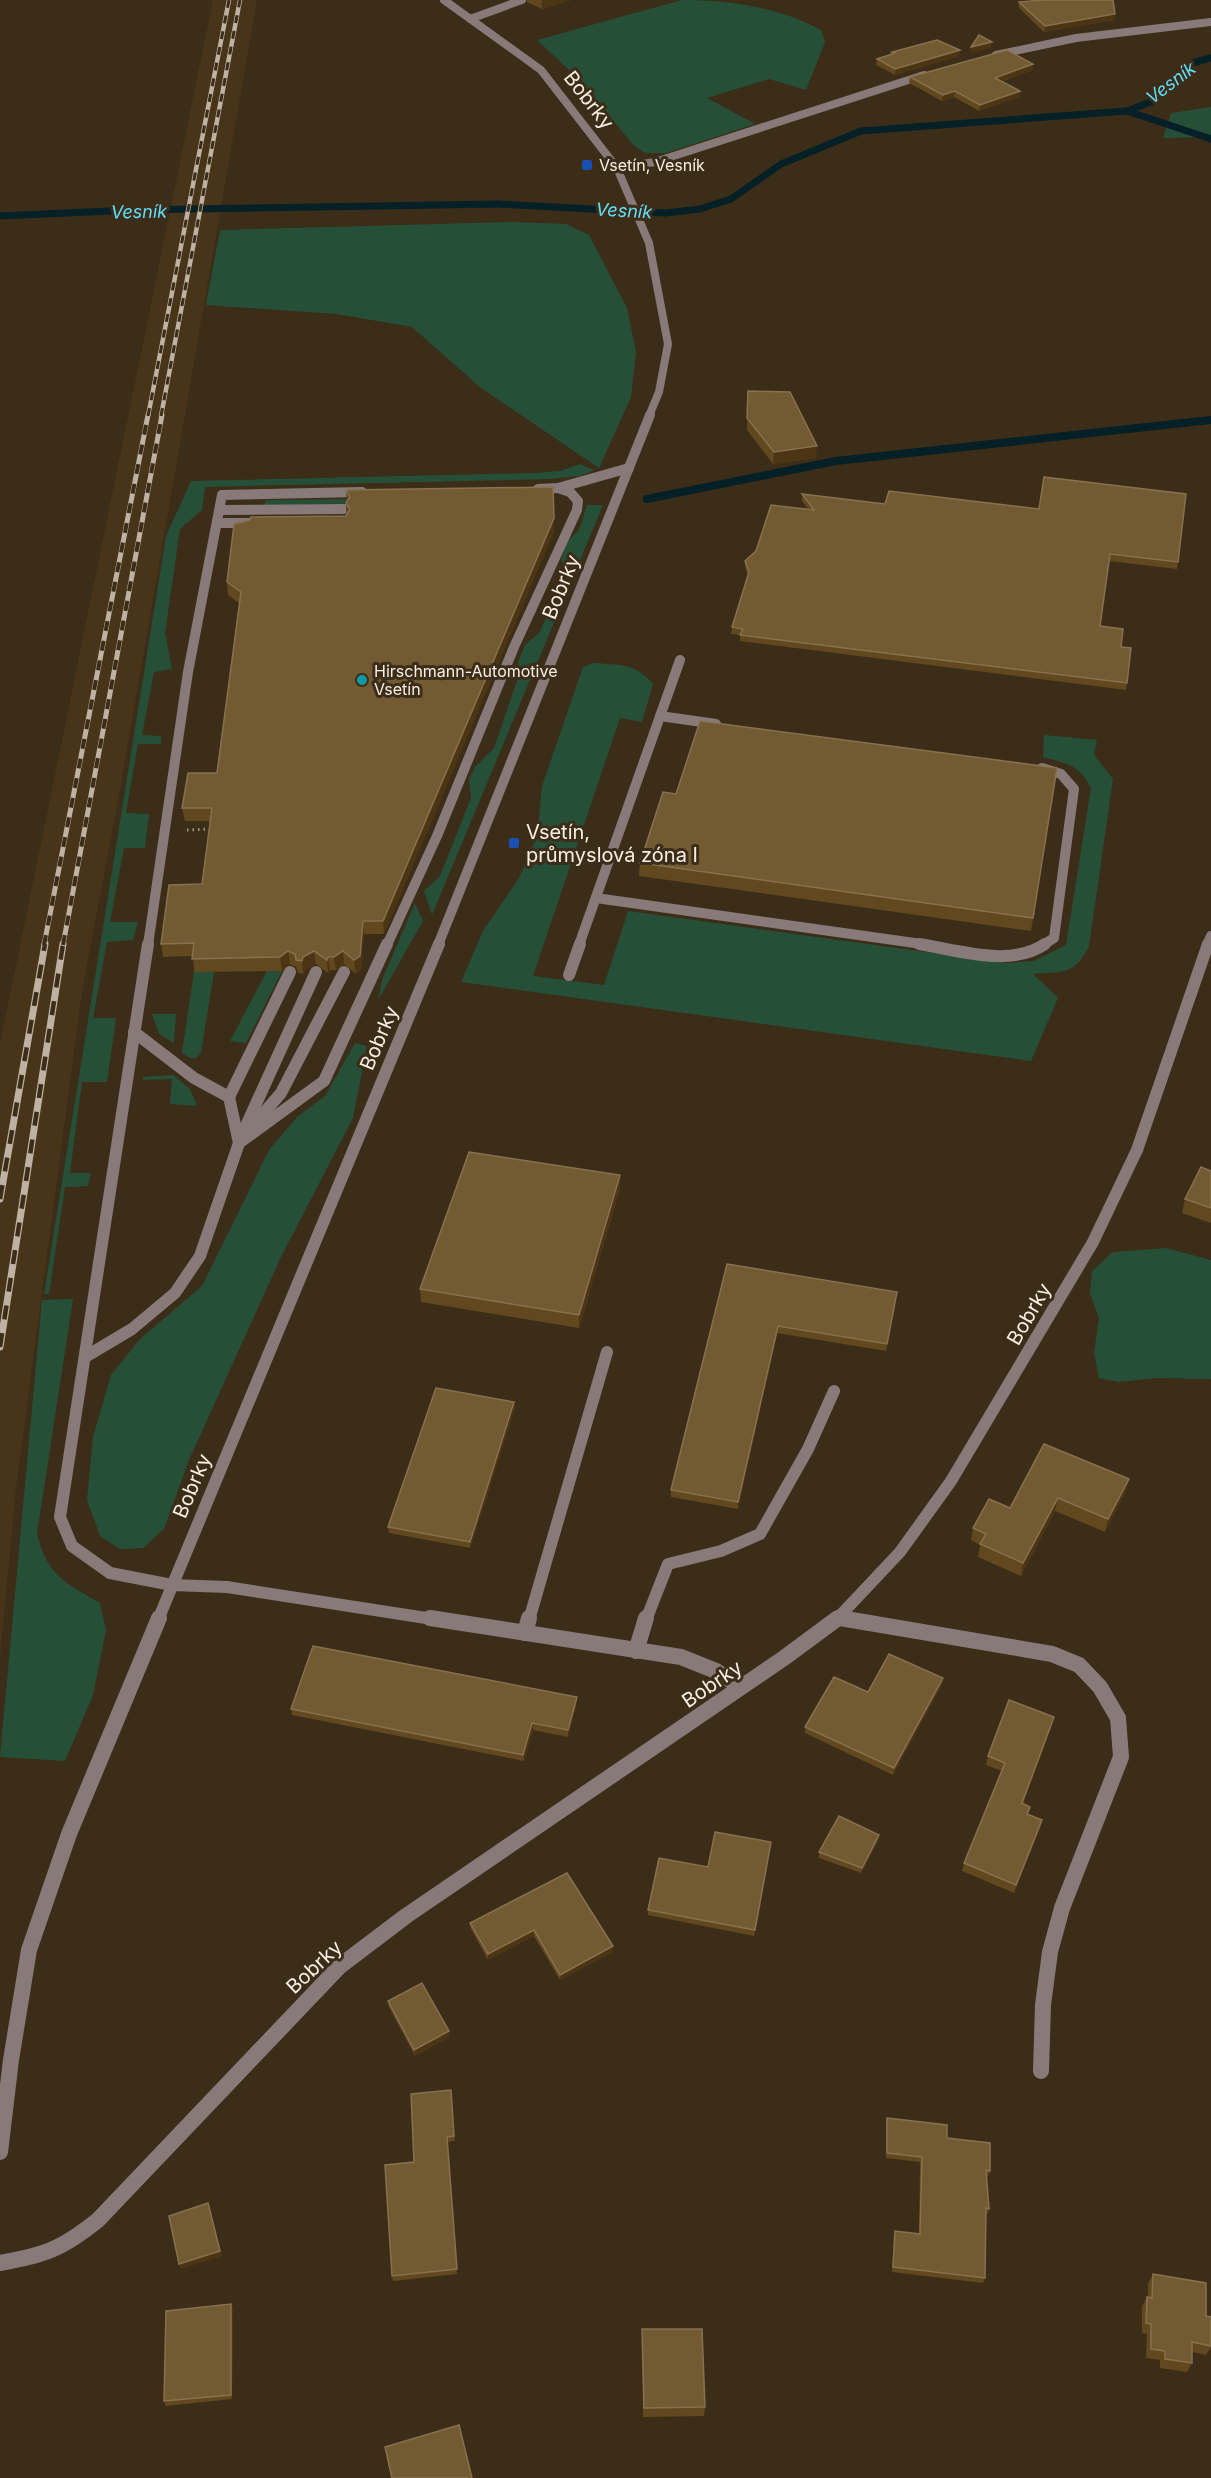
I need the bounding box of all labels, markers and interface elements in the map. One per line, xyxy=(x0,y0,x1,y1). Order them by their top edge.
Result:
water label: Vesník xyxy=(1142,57,1200,108)
street label: Bobrky xyxy=(559,66,619,134)
place label: Vsetín, Vesník xyxy=(599,155,705,175)
marker: Vsetín, Vesník xyxy=(580,158,594,172)
water label: Vesník xyxy=(595,199,654,223)
water label: Vesník xyxy=(111,200,168,222)
street label: Bobrky xyxy=(537,551,585,623)
place label: Hirschmann-Automotive Vsetín xyxy=(374,661,557,699)
marker: Hirschmann-Automotive Vsetín xyxy=(355,673,369,687)
place label: Vsetín, průmyslová zóna I xyxy=(526,820,698,867)
marker: Vsetín, průmyslová zóna I xyxy=(507,836,521,850)
street label: Bobrky xyxy=(355,1002,403,1074)
street label: Bobrky xyxy=(1002,1279,1056,1349)
street label: Bobrky xyxy=(168,1450,216,1522)
street label: Bobrky xyxy=(677,1655,747,1713)
street label: Bobrky xyxy=(281,1935,347,1999)

